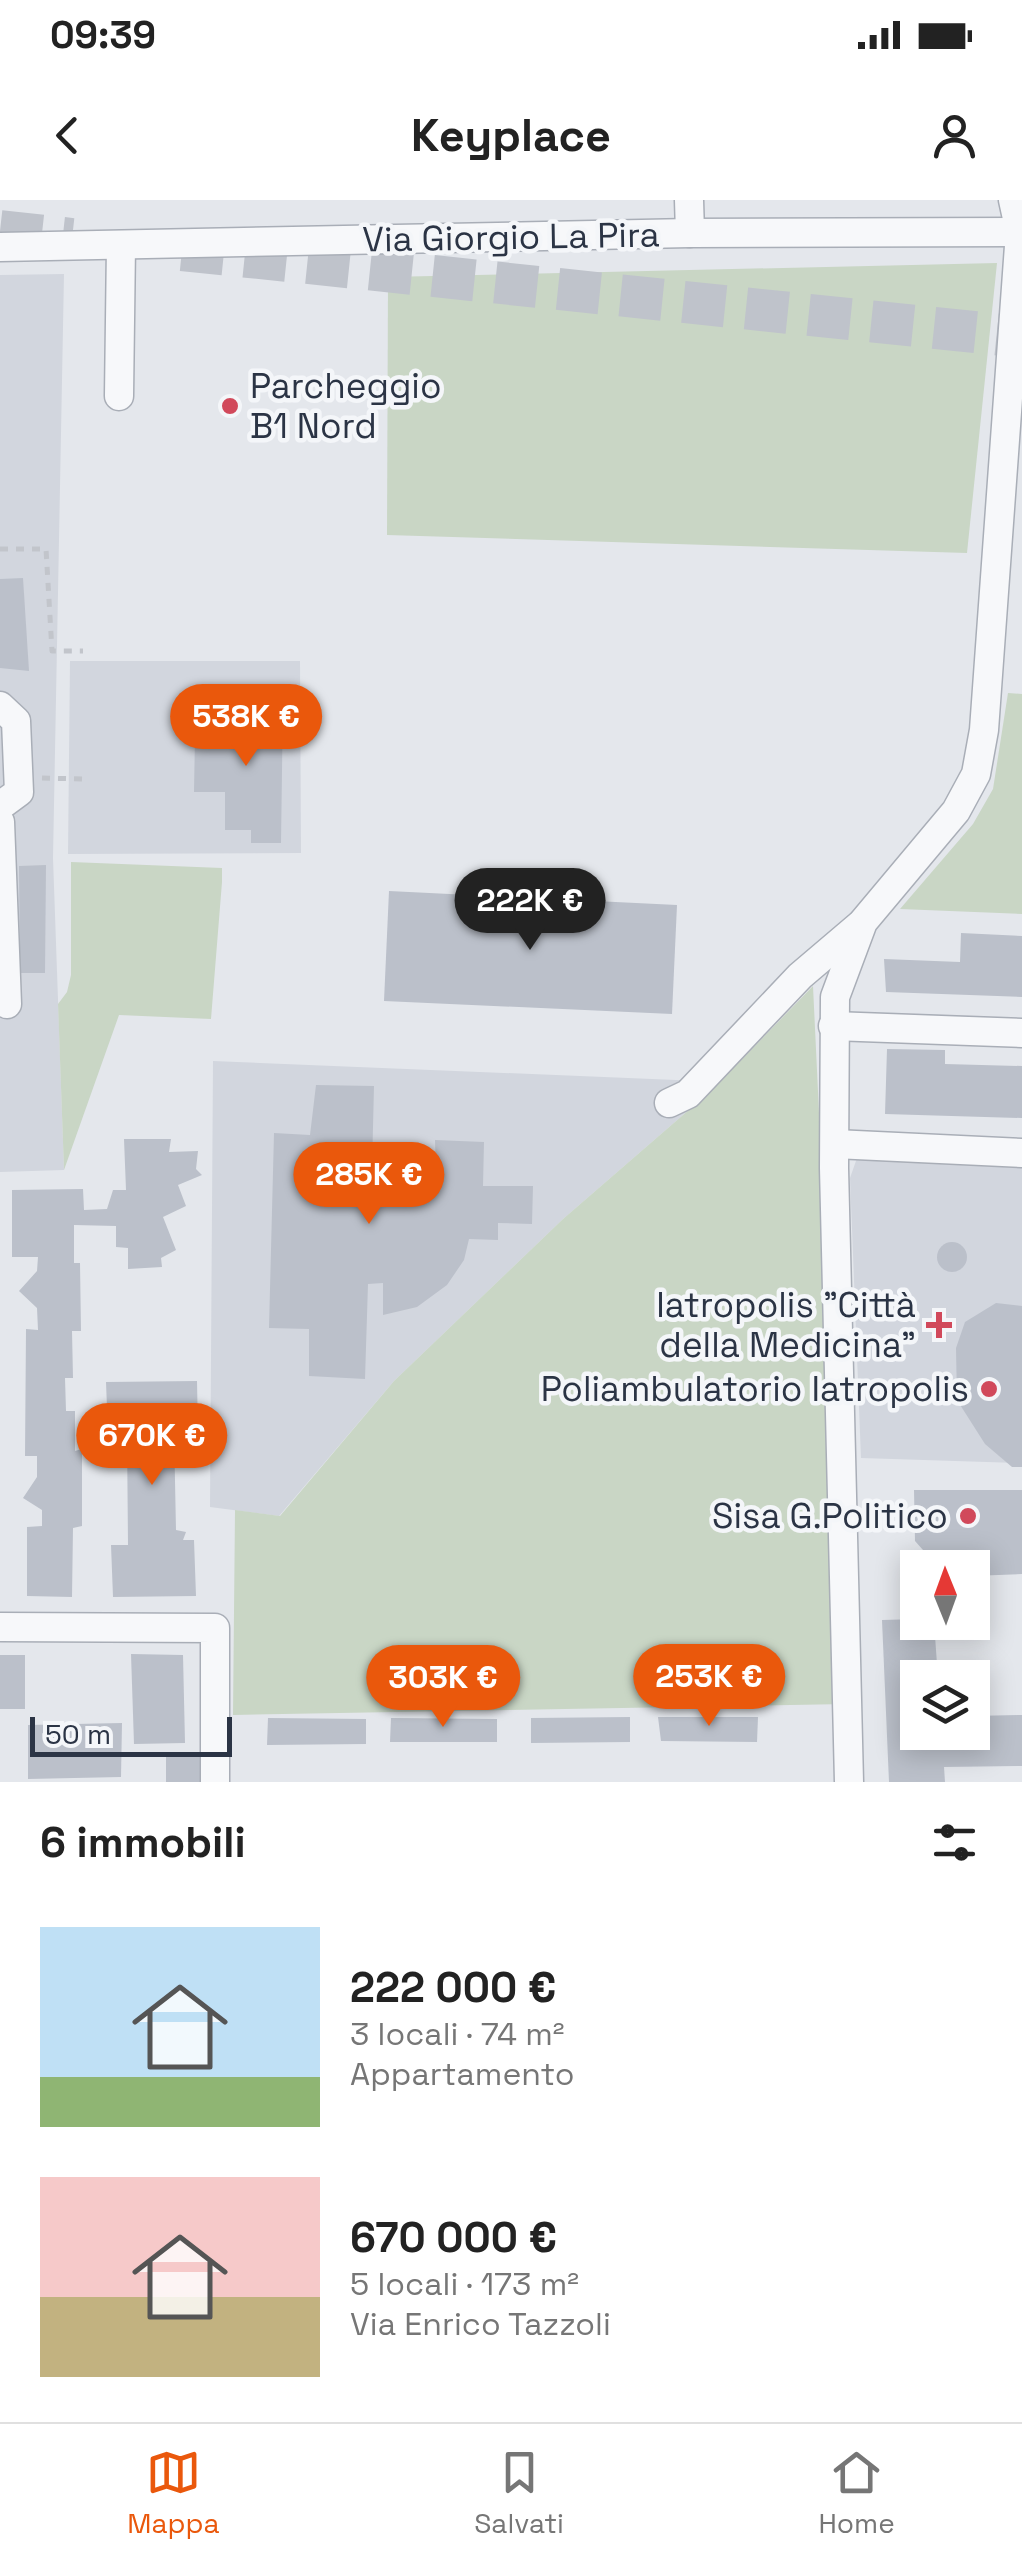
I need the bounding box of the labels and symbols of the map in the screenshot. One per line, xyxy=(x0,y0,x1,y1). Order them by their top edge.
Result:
street label: Via Giorgio La Pira xyxy=(362,212,660,262)
place label: Parcheggio B1 Nord xyxy=(250,364,442,448)
marker: Parcheggio B1 Nord xyxy=(219,395,241,417)
pin: 538K € xyxy=(165,684,327,769)
pin: 222K € xyxy=(449,868,611,953)
pin: 285K € xyxy=(288,1142,450,1227)
place label: Iatropolis "Città della Medicina" xyxy=(656,1283,916,1367)
marker: Iatropolis "Città della Medicina" xyxy=(926,1312,952,1338)
place label: Poliambulatorio Iatropolis xyxy=(541,1367,969,1411)
marker: Poliambulatorio Iatropolis xyxy=(978,1378,1000,1400)
pin: 670K € xyxy=(71,1403,233,1488)
place label: Sisa G.Politico xyxy=(712,1494,948,1538)
marker: Sisa G.Politico xyxy=(957,1505,979,1527)
north arrow xyxy=(900,1550,990,1640)
pin: 253K € xyxy=(628,1644,790,1729)
pin: 303K € xyxy=(362,1645,524,1730)
scale bar xyxy=(30,1712,232,1756)

